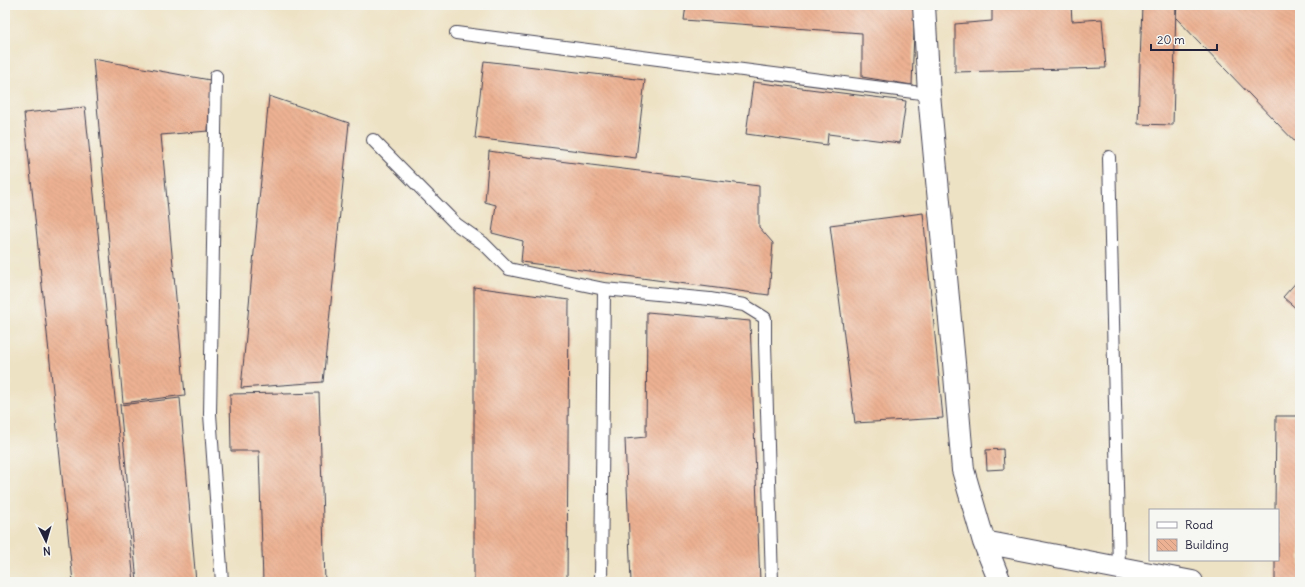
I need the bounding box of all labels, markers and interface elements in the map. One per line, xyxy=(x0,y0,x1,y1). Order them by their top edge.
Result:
scale bar xyxy=(1151,26,1217,52)
text: 20 m xyxy=(1157,32,1185,47)
legend xyxy=(1149,509,1279,561)
text: Road xyxy=(1185,517,1213,532)
north arrow xyxy=(26,521,66,561)
text: Building xyxy=(1185,537,1229,552)
text: N xyxy=(42,544,51,558)

